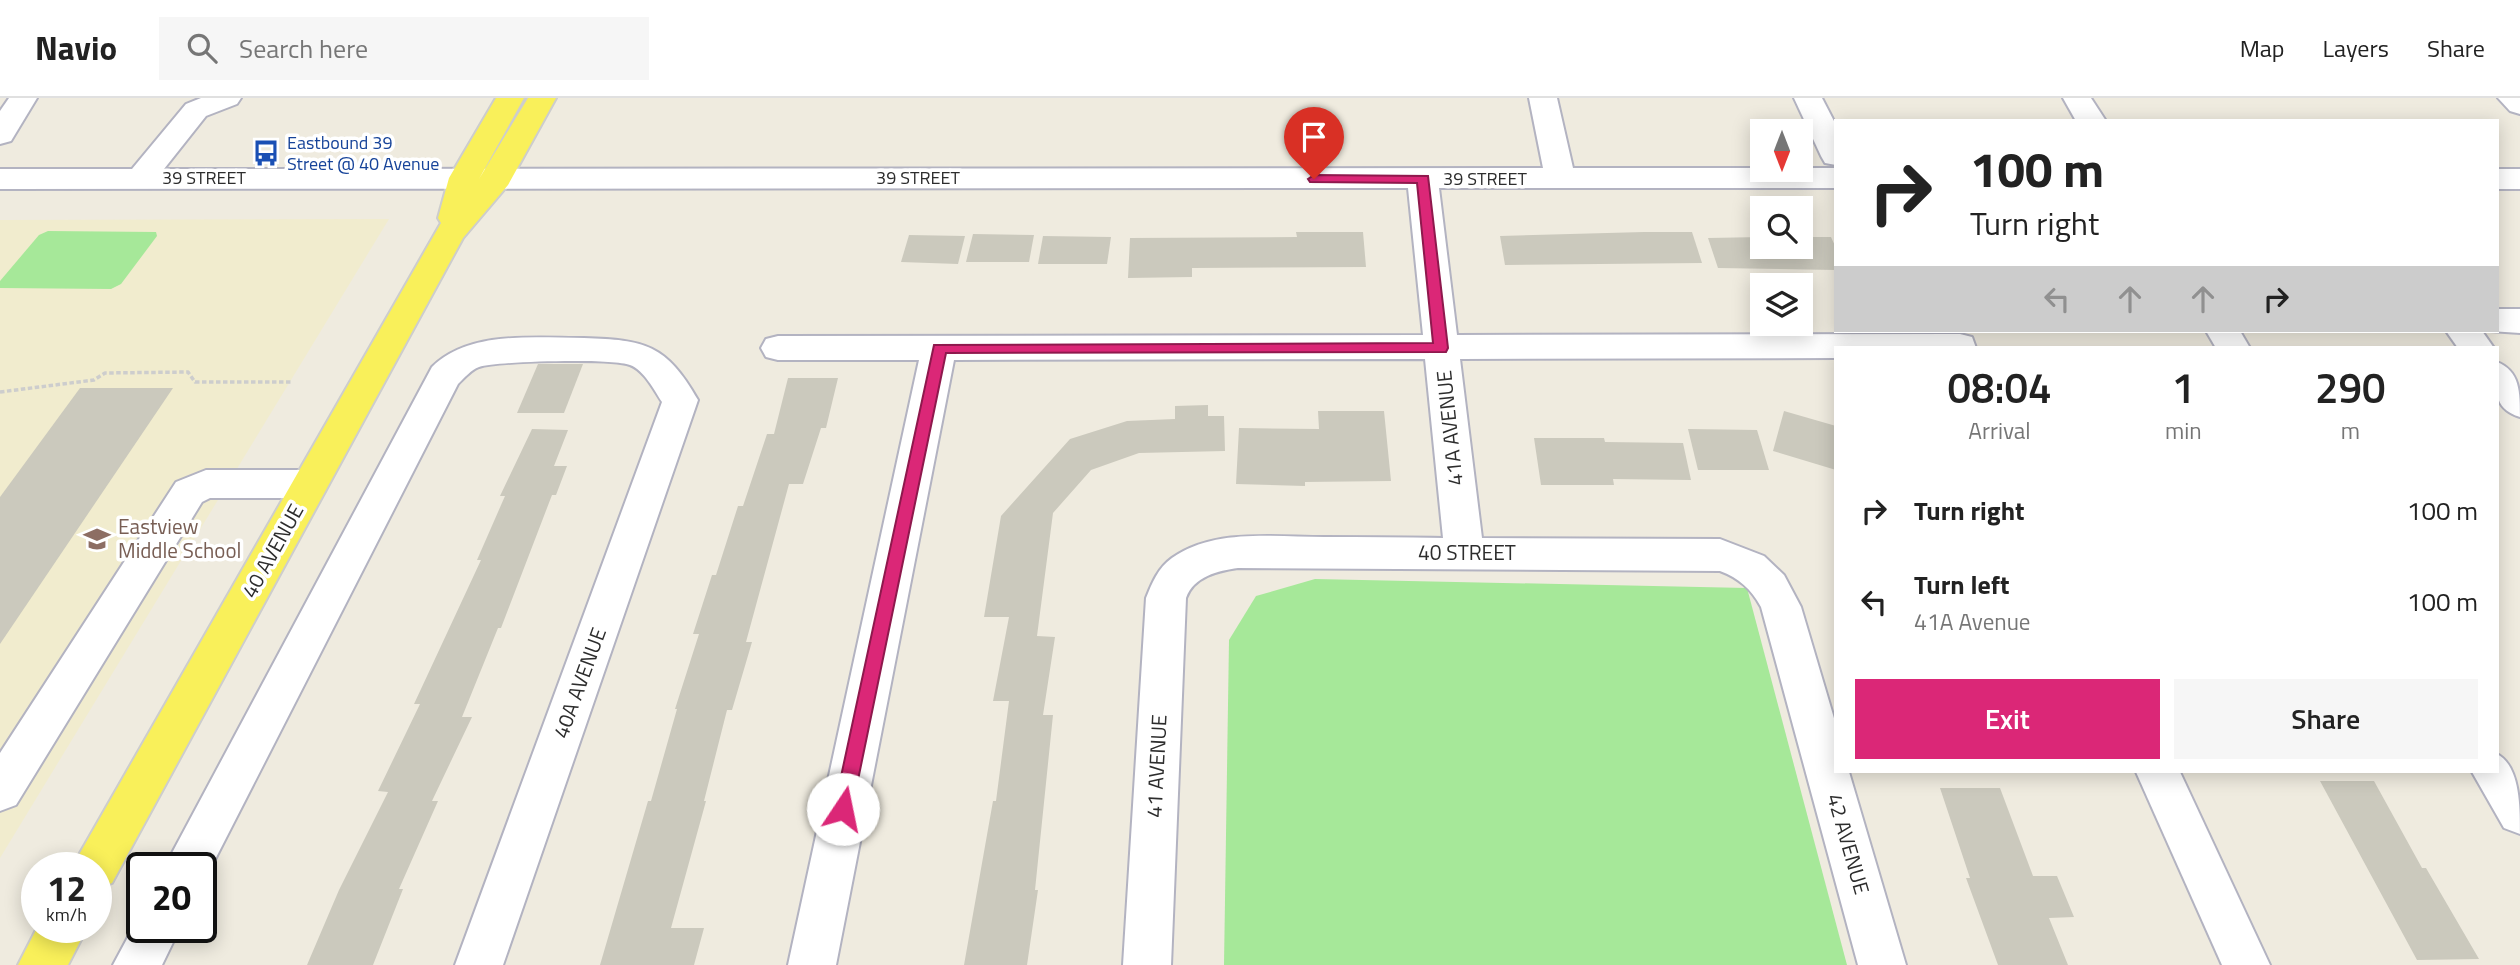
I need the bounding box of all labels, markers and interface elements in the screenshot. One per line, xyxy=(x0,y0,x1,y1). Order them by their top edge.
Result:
search box xyxy=(159,17,649,80)
text: Navio xyxy=(35,23,117,73)
icon: search xyxy=(183,29,221,67)
text: Search here xyxy=(239,29,368,68)
text: Map xyxy=(2240,30,2285,66)
text: Layers xyxy=(2323,30,2389,66)
text: Share xyxy=(2427,30,2485,66)
pin xyxy=(1284,107,1344,179)
icon: arrive xyxy=(1295,118,1333,156)
north arrow xyxy=(1750,119,1813,182)
map controls xyxy=(1750,119,1813,336)
place label: Eastbound 39 Street @ 40 Avenue xyxy=(287,129,439,177)
text: 100 m xyxy=(1970,131,2104,206)
bus stop icon: Eastbound 39 Street @ 40 Avenue xyxy=(251,138,281,168)
icon: right xyxy=(1855,147,1946,238)
street label: 39 STREET xyxy=(162,164,246,191)
street label: 39 STREET xyxy=(876,164,960,191)
street label: 39 STREET xyxy=(1443,165,1527,192)
button: search xyxy=(1750,196,1813,259)
text: Turn right xyxy=(1970,199,2099,247)
button: layers xyxy=(1750,273,1813,336)
icon: left xyxy=(2038,280,2076,318)
icon: ahead xyxy=(2111,280,2149,318)
icon: ahead xyxy=(2184,280,2222,318)
icon: right xyxy=(2257,280,2295,318)
text: 08:04 xyxy=(1947,355,2052,419)
text: 1 xyxy=(2172,355,2195,419)
text: 290 xyxy=(2315,355,2386,419)
street label: 41A AVENUE xyxy=(1427,369,1471,487)
text: Arrival xyxy=(1968,413,2031,448)
text: min xyxy=(2165,413,2202,448)
text: m xyxy=(2341,413,2360,448)
text: Turn right xyxy=(1914,491,2025,530)
text: 100 m xyxy=(2407,491,2478,530)
icon: right xyxy=(1855,492,1893,530)
street label: 40 AVENUE xyxy=(233,498,311,603)
place label: Eastview Middle School xyxy=(118,510,241,566)
school or university icon: Eastview Middle School xyxy=(82,524,112,554)
street label: 40 STREET xyxy=(1418,536,1516,568)
text: Turn left xyxy=(1914,565,2009,604)
text: 100 m xyxy=(2407,582,2478,621)
icon: left xyxy=(1855,583,1893,621)
text: 41A Avenue xyxy=(1914,604,2030,639)
street label: 40A AVENUE xyxy=(544,623,614,743)
button: Exit xyxy=(1855,679,2160,759)
button: Share xyxy=(2174,679,2478,759)
street label: 41 AVENUE xyxy=(1137,714,1175,818)
position arrow xyxy=(806,772,880,846)
street label: 42 AVENUE xyxy=(1819,790,1879,898)
speed limit sign: 20 xyxy=(126,852,217,943)
text: 12 xyxy=(47,861,86,915)
text: km/h xyxy=(46,901,87,928)

